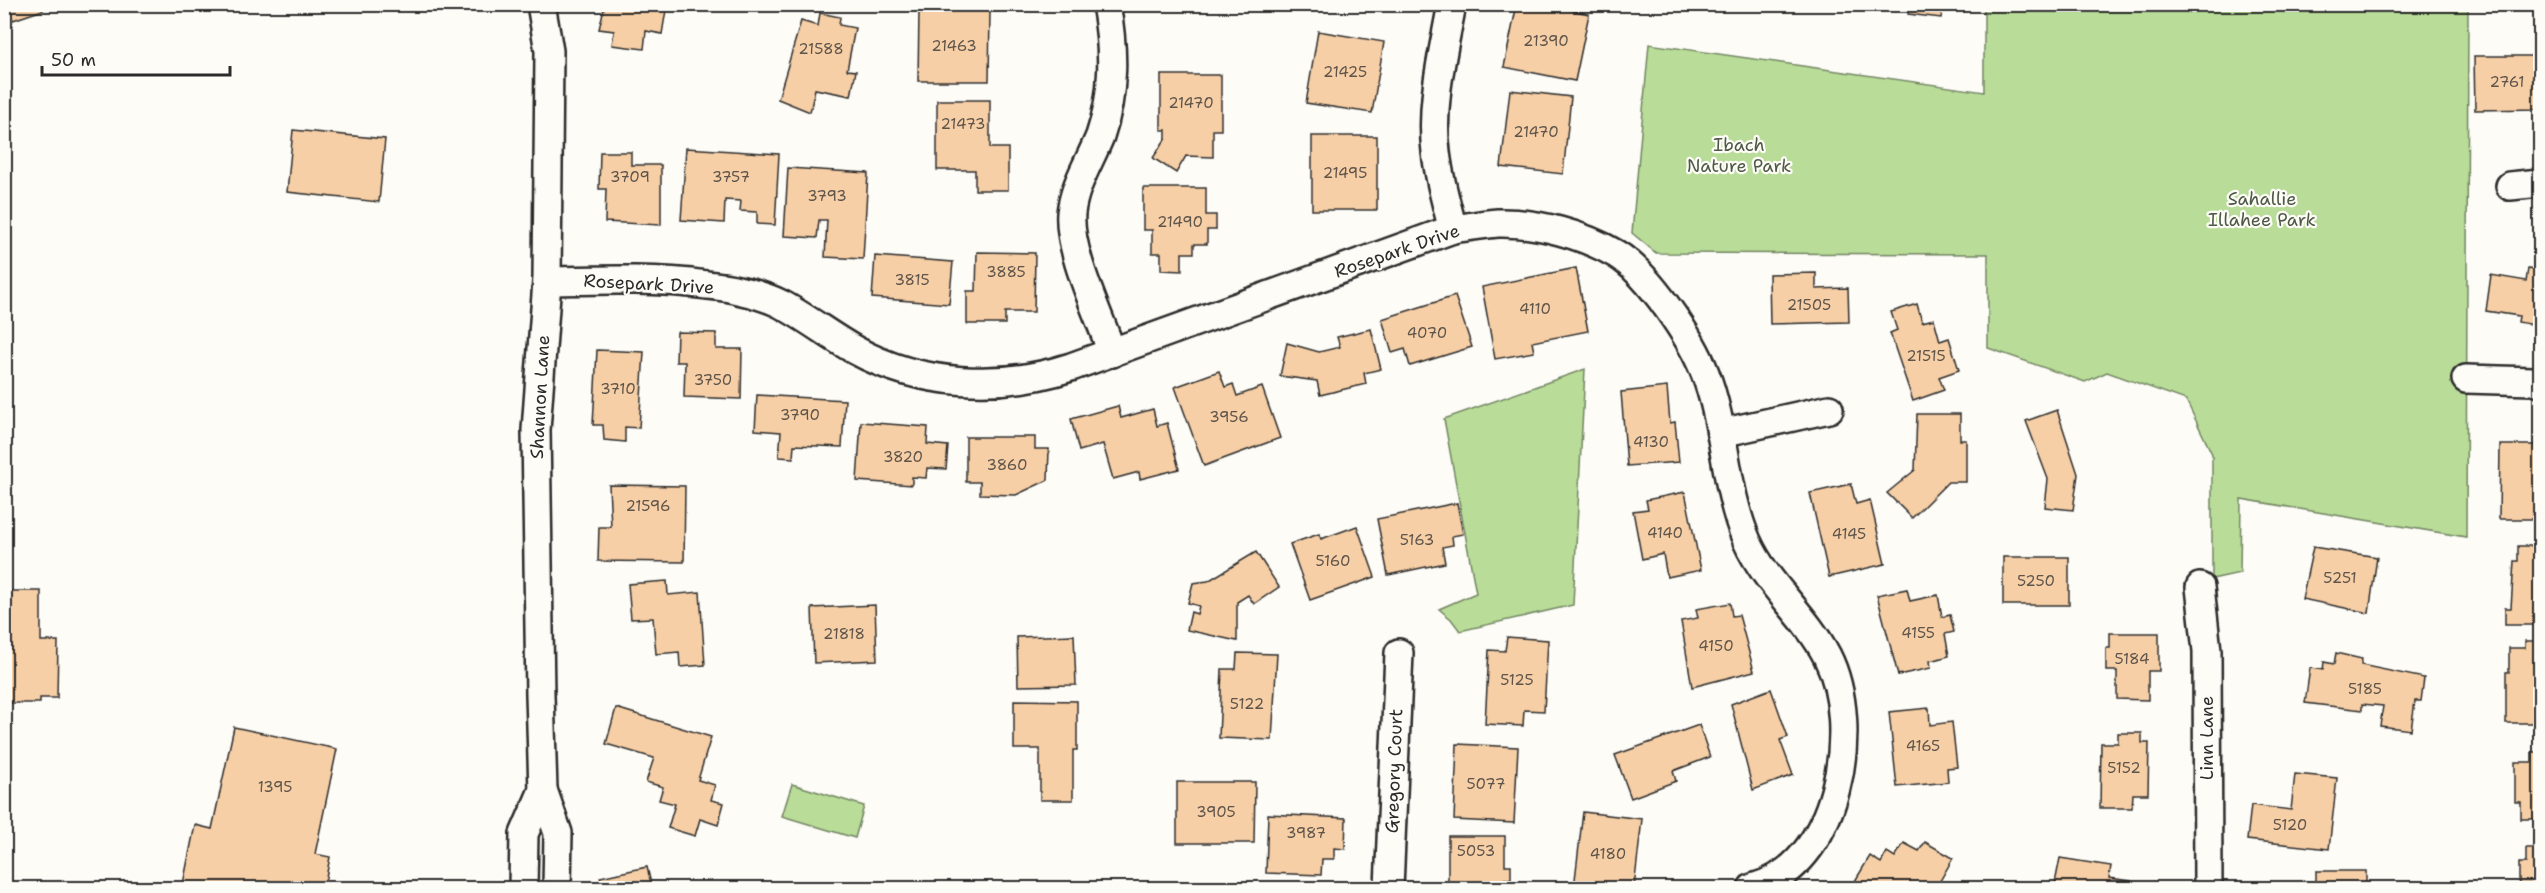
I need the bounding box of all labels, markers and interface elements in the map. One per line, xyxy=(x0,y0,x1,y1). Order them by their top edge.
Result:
house number: 21390 xyxy=(1523,31,1569,51)
house number: 21463 xyxy=(931,36,977,56)
scale bar xyxy=(42,39,230,77)
house number: 21588 xyxy=(798,39,844,59)
text: 50 m xyxy=(51,48,96,72)
house number: 21425 xyxy=(1323,62,1367,82)
house number: 2761 xyxy=(2490,72,2524,92)
house number: 21470 xyxy=(1168,93,1214,113)
house number: 21473 xyxy=(941,114,985,134)
house number: 21470 xyxy=(1513,122,1559,142)
park label: Ibach Nature Park xyxy=(1687,133,1791,178)
house number: 21495 xyxy=(1323,163,1367,183)
house number: 3709 xyxy=(610,167,650,187)
house number: 3757 xyxy=(712,167,750,187)
house number: 3793 xyxy=(807,186,847,206)
park label: Sahallie Illahee Park xyxy=(2208,187,2316,232)
house number: 21490 xyxy=(1157,212,1203,232)
street label: Rosepark Drive xyxy=(1331,218,1463,284)
house number: 3885 xyxy=(986,262,1026,282)
street label: Rosepark Drive xyxy=(583,269,715,299)
house number: 3815 xyxy=(894,270,930,290)
house number: 21505 xyxy=(1787,295,1831,315)
house number: 4110 xyxy=(1519,299,1551,319)
house number: 4070 xyxy=(1407,323,1447,343)
street label: Shannon Lane xyxy=(525,334,555,460)
house number: 21515 xyxy=(1906,346,1946,366)
house number: 3750 xyxy=(694,370,732,390)
house number: 3710 xyxy=(600,379,636,399)
house number: 3790 xyxy=(780,405,820,425)
house number: 3956 xyxy=(1209,407,1249,427)
house number: 4130 xyxy=(1633,432,1669,452)
house number: 3820 xyxy=(883,447,923,467)
house number: 3860 xyxy=(987,455,1027,475)
house number: 21596 xyxy=(626,496,670,516)
house number: 4140 xyxy=(1647,523,1683,543)
house number: 4145 xyxy=(1832,524,1866,544)
house number: 5163 xyxy=(1400,530,1434,550)
house number: 5160 xyxy=(1316,551,1350,571)
house number: 5251 xyxy=(2323,568,2357,588)
house number: 5250 xyxy=(2017,571,2055,591)
house number: 4155 xyxy=(1901,623,1935,643)
house number: 21818 xyxy=(823,624,865,644)
house number: 4150 xyxy=(1698,636,1734,656)
house number: 5184 xyxy=(2115,649,2149,669)
house number: 5125 xyxy=(1500,670,1534,690)
house number: 5185 xyxy=(2348,679,2382,699)
house number: 5122 xyxy=(1230,694,1264,714)
street label: Linn Lane xyxy=(2195,696,2219,780)
street label: Gregory Court xyxy=(1380,708,1408,834)
house number: 4165 xyxy=(1906,736,1940,756)
house number: 5152 xyxy=(2107,758,2141,778)
house number: 5077 xyxy=(1467,774,1505,794)
house number: 1395 xyxy=(258,777,292,797)
house number: 3905 xyxy=(1196,802,1236,822)
house number: 5120 xyxy=(2273,815,2307,835)
house number: 3987 xyxy=(1286,823,1326,843)
house number: 5053 xyxy=(1457,841,1495,861)
house number: 4180 xyxy=(1590,844,1626,864)

